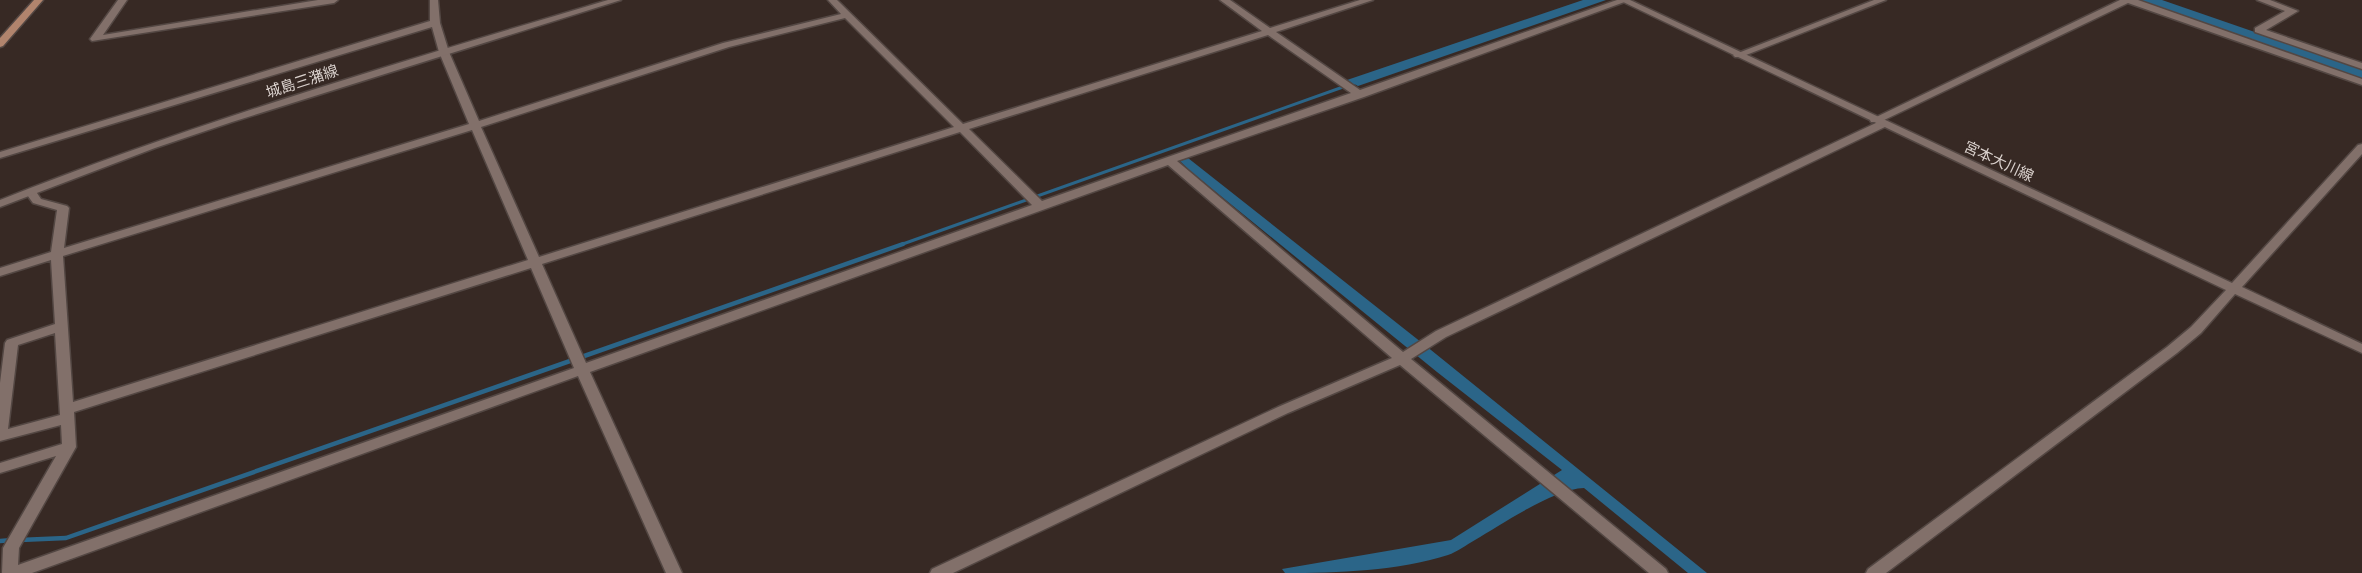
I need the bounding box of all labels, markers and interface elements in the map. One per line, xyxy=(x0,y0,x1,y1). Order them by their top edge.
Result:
street label: 城島三潴線 xyxy=(263,59,341,103)
street label: 宮本大川線 xyxy=(1961,136,2037,186)

